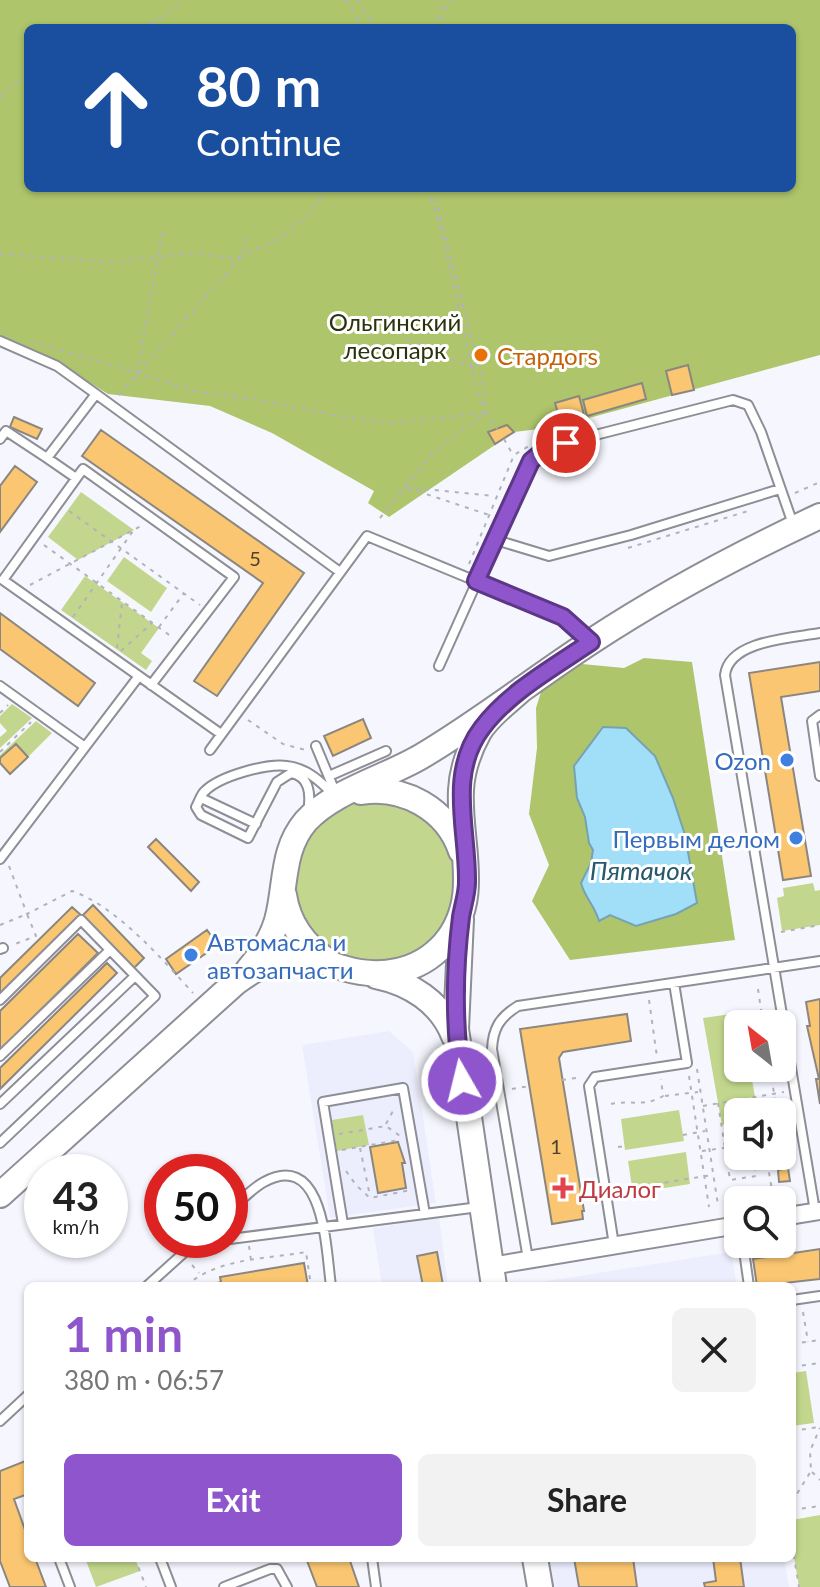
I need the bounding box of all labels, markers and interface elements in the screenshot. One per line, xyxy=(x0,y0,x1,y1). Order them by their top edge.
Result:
text: 80 m xyxy=(196,52,321,119)
icon: ahead xyxy=(64,56,168,160)
text: Continue xyxy=(196,120,341,164)
park label: Ольгинский лесопарк xyxy=(329,307,461,364)
place label: Стардогs xyxy=(497,341,598,370)
marker: Стардогs xyxy=(472,346,490,364)
pin xyxy=(532,409,600,477)
icon: arrive xyxy=(544,421,588,465)
house number: 5 xyxy=(249,546,261,570)
place label: Ozon xyxy=(714,746,771,775)
marker: Ozon xyxy=(778,751,796,769)
place label: Первым делом xyxy=(612,824,780,853)
marker: Первым делом xyxy=(787,829,805,847)
water label: Пятачок xyxy=(590,854,693,886)
place label: Автомасла и автозапчасти xyxy=(207,927,354,984)
marker: Автомасла и автозапчасти xyxy=(182,946,200,964)
north arrow xyxy=(724,1010,796,1082)
map controls xyxy=(724,1010,796,1258)
position arrow xyxy=(420,1039,504,1123)
button: sound xyxy=(724,1098,796,1170)
house number: 1 xyxy=(550,1134,562,1158)
speed limit sign: 50 xyxy=(144,1154,248,1258)
text: 43 xyxy=(53,1172,99,1220)
place label: Диалог xyxy=(579,1174,661,1203)
marker: Диалог xyxy=(554,1179,572,1197)
button: search xyxy=(724,1186,796,1258)
text: km/h xyxy=(53,1214,99,1238)
text: 1 min xyxy=(64,1305,183,1362)
button: close xyxy=(672,1308,756,1392)
text: 380 m · 06:57 xyxy=(64,1364,224,1396)
button: Exit xyxy=(64,1454,402,1546)
button: Share xyxy=(418,1454,756,1546)

